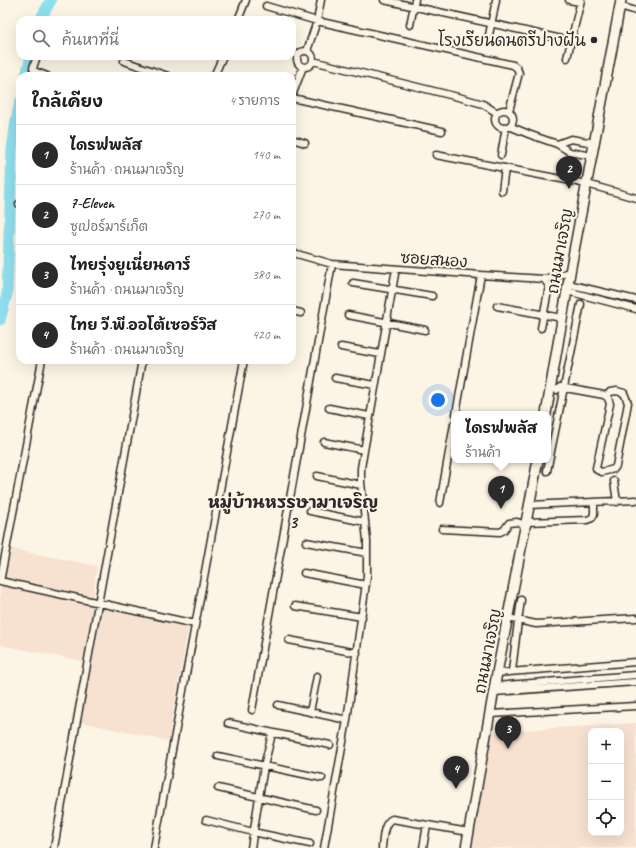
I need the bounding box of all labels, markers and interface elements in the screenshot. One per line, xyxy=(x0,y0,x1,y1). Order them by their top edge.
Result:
search box xyxy=(16,16,296,60)
icon: search xyxy=(30,27,52,49)
place label: โรงเรียนดนตรีปางฝัน xyxy=(438,29,587,51)
text: ค้นหาที่นี่ xyxy=(62,31,119,50)
marker: โรงเรียนดนตรีปางฝัน xyxy=(589,35,599,45)
text: ใกล้เคียง xyxy=(32,91,103,112)
text: 4 รายการ xyxy=(229,93,280,109)
text: ไดรฟพลัส xyxy=(70,136,141,155)
text: 1 xyxy=(42,147,48,163)
text: 140 m xyxy=(252,147,280,163)
pin: 2 xyxy=(556,156,582,189)
text: ร้านค้า · ถนนมาเจริญ xyxy=(70,162,184,178)
text: 7-Eleven xyxy=(70,194,114,213)
text: 2 xyxy=(42,207,48,223)
text: 270 m xyxy=(252,207,280,223)
street label: ถนนมาเจริญ xyxy=(542,207,577,295)
text: ซูเปอร์มาร์เก็ต xyxy=(70,219,148,235)
street label: ซอยสนอง xyxy=(400,248,468,272)
text: ไทยรุ่งยูเนี่ยนคาร์ xyxy=(70,256,191,275)
text: 3 xyxy=(42,267,48,283)
text: 380 m xyxy=(252,267,280,283)
text: ร้านค้า · ถนนมาเจริญ xyxy=(70,282,184,298)
text: ไทย วี.พี.ออโต้เซอร์วิส xyxy=(70,316,216,335)
text: 4 xyxy=(42,327,48,343)
text: 420 m xyxy=(252,327,280,343)
text: ร้านค้า · ถนนมาเจริญ xyxy=(70,342,184,358)
your location xyxy=(428,390,448,410)
popup xyxy=(451,411,551,463)
text: ไดรฟพลัส xyxy=(465,419,537,438)
text: ร้านค้า xyxy=(465,445,501,461)
pin: 1 xyxy=(488,476,514,509)
district label: หมู่บ้านหรรษามาเจริญ 3 xyxy=(208,491,378,533)
street label: ถนนมาเจริญ xyxy=(469,607,506,695)
pin: 3 xyxy=(495,716,521,749)
map controls xyxy=(588,728,624,836)
button: + xyxy=(588,728,624,764)
pin: 4 xyxy=(443,756,469,789)
button: − xyxy=(588,764,624,800)
button: locate xyxy=(588,800,624,836)

